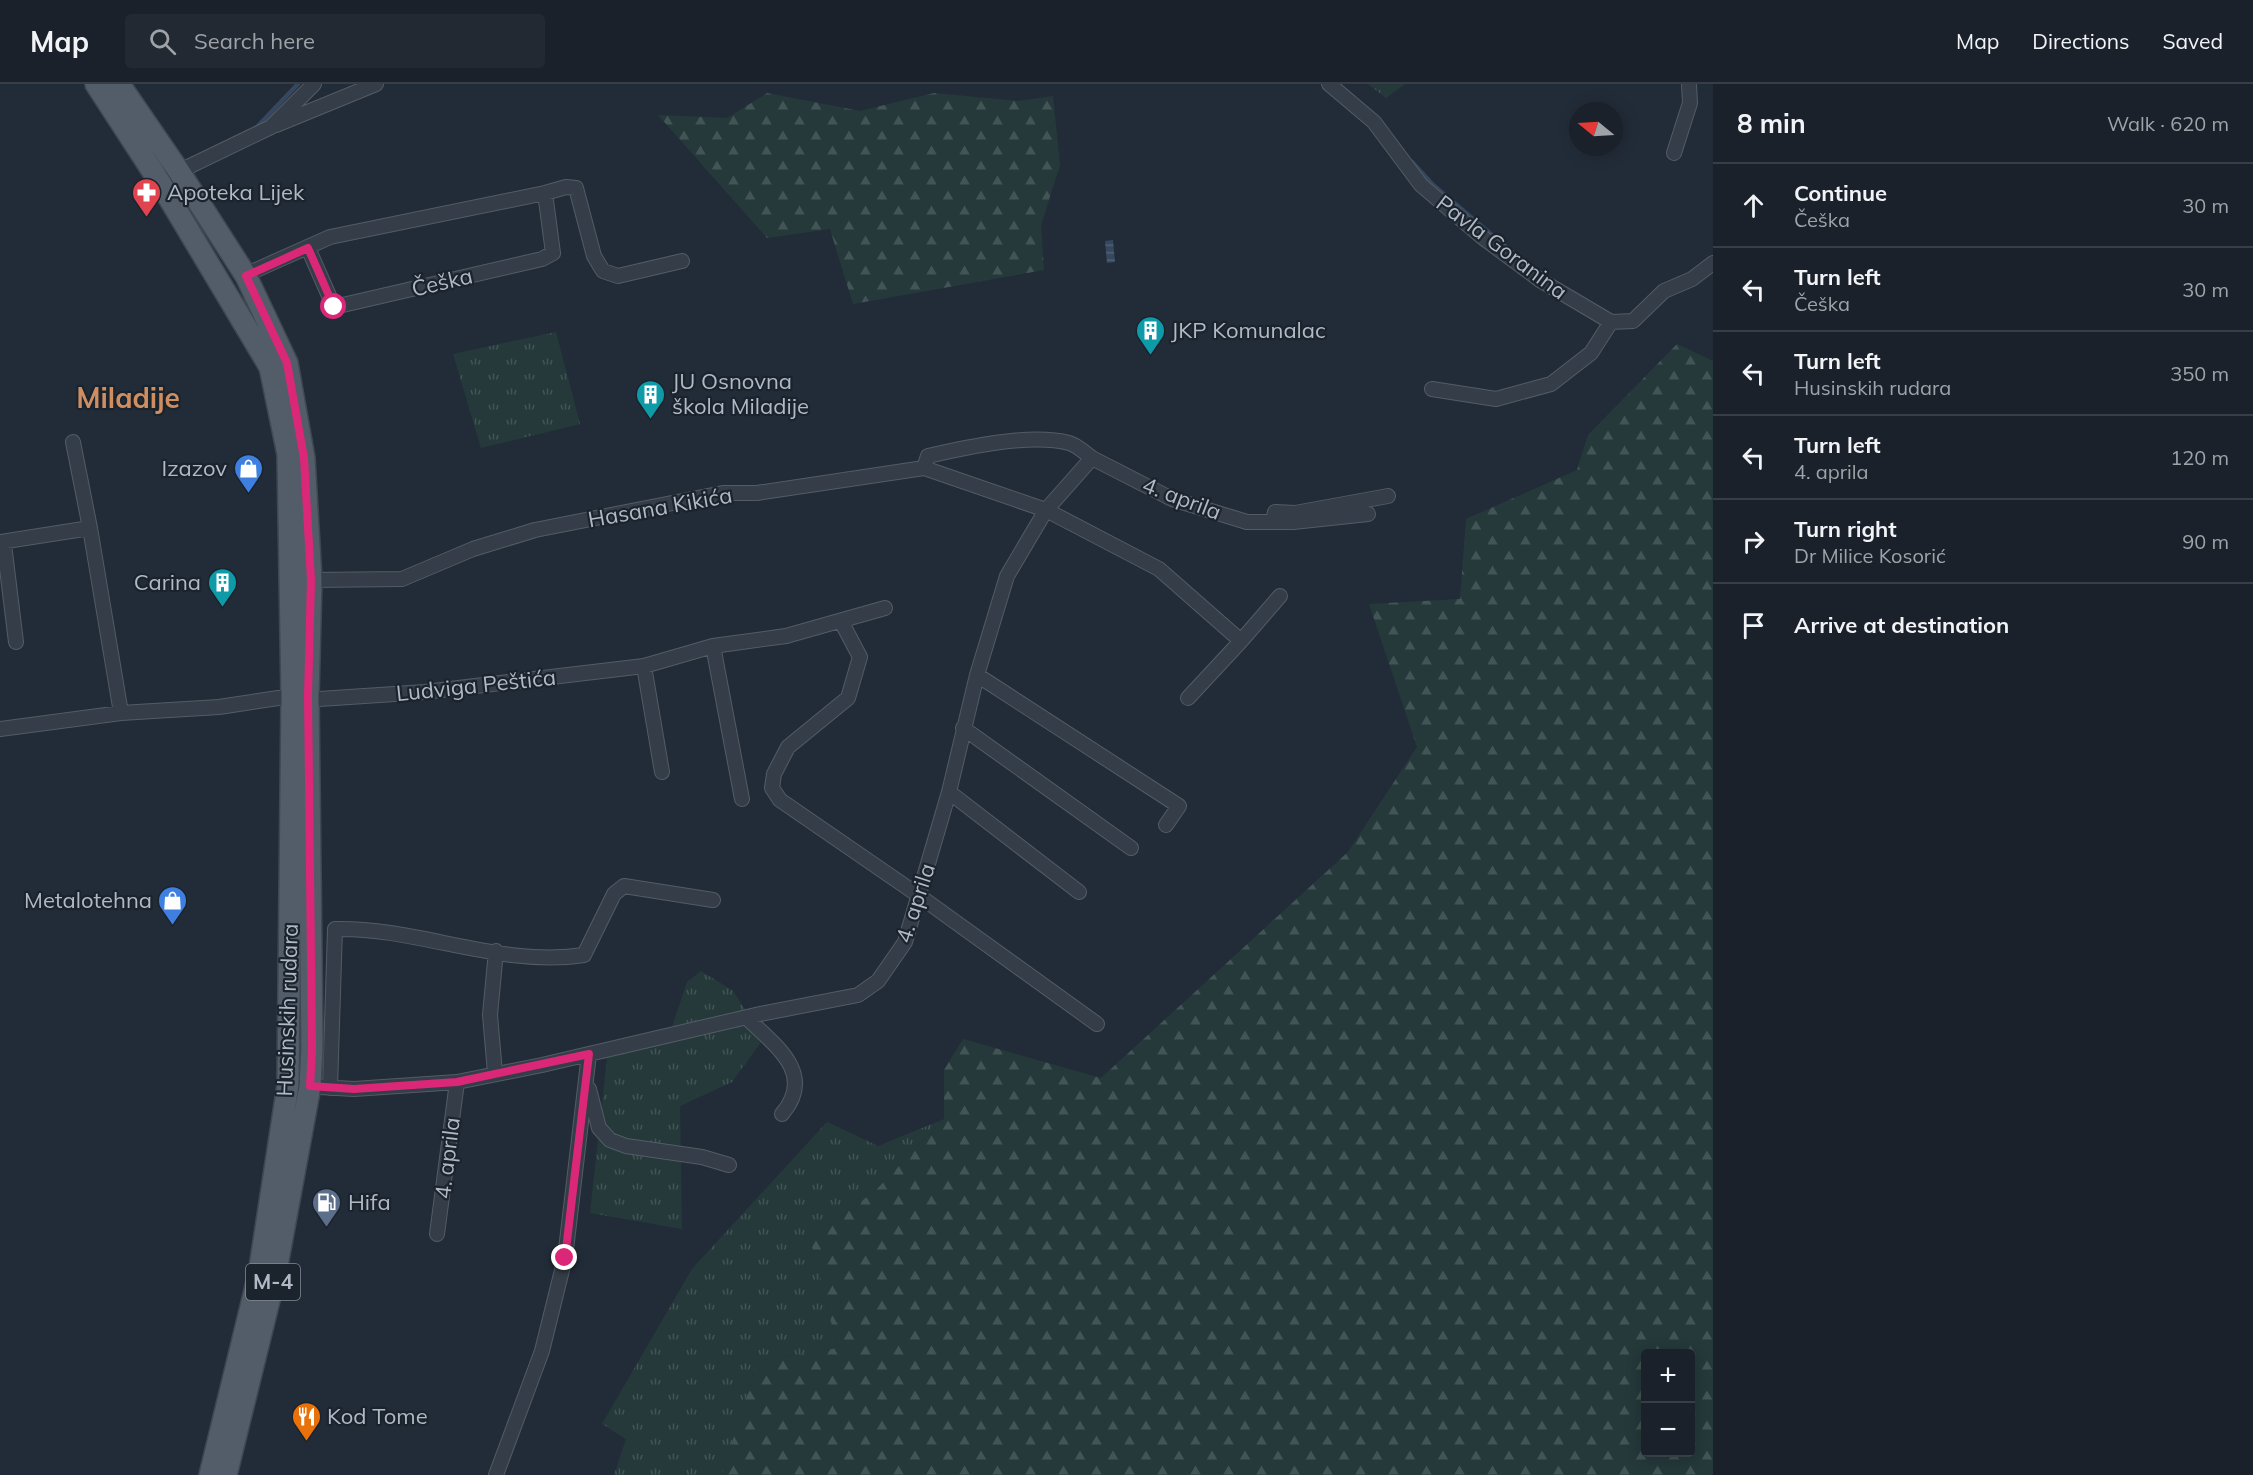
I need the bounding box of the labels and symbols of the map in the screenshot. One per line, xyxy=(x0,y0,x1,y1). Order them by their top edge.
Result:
north arrow xyxy=(1569,102,1623,156)
pharmacy icon: Apoteka Lijek xyxy=(130,176,162,218)
place label: Apoteka Lijek xyxy=(167,178,305,206)
street label: Pavla Goranina xyxy=(1431,189,1573,305)
street label: Češka xyxy=(409,261,475,303)
route start xyxy=(320,293,346,319)
building icon: JKP Komunalac xyxy=(1134,314,1166,356)
place label: JKP Komunalac xyxy=(1171,316,1326,344)
place label: JU Osnovna škola Miladije xyxy=(672,367,809,420)
building icon: JU Osnovna škola Miladije xyxy=(635,378,667,420)
district label: Miladije xyxy=(76,380,180,415)
shop icon: Izazov xyxy=(232,452,264,494)
place label: Izazov xyxy=(162,454,227,482)
street label: 4. aprila xyxy=(1139,470,1225,526)
street label: Hasana Kikića xyxy=(586,481,734,533)
building icon: Carina xyxy=(206,566,238,608)
place label: Carina xyxy=(134,568,201,596)
street label: Ludviga Peštića xyxy=(395,663,557,707)
street label: 4. aprila xyxy=(889,860,941,946)
shop icon: Metalotehna xyxy=(157,884,189,926)
place label: Metalotehna xyxy=(24,886,152,914)
street label: Husinskih rudara xyxy=(270,923,304,1097)
street label: 4. aprila xyxy=(428,1116,466,1200)
fuel station icon: Hifa xyxy=(311,1186,343,1228)
place label: Hifa xyxy=(348,1188,391,1216)
route end xyxy=(551,1244,577,1270)
road number: M-4 xyxy=(246,1264,300,1300)
restaurant icon: Kod Tome xyxy=(290,1400,322,1442)
place label: Kod Tome xyxy=(327,1402,428,1430)

